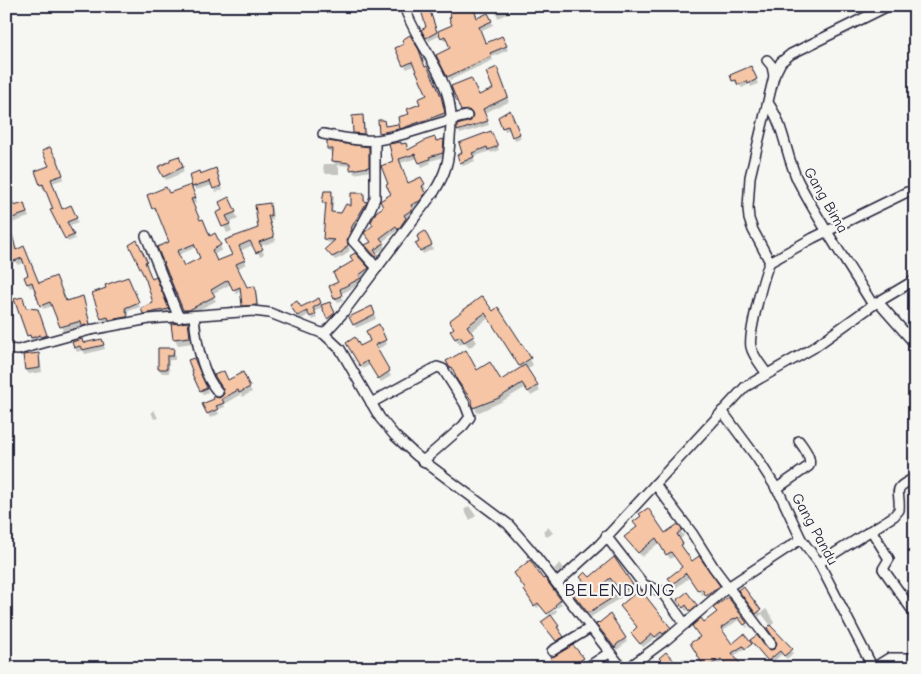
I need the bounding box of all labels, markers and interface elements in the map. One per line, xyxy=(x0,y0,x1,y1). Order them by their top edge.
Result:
street label: Gang Bima xyxy=(800,164,852,236)
street label: Gang Pandu xyxy=(788,490,842,568)
district label: BELENDUNG xyxy=(564,580,676,601)

